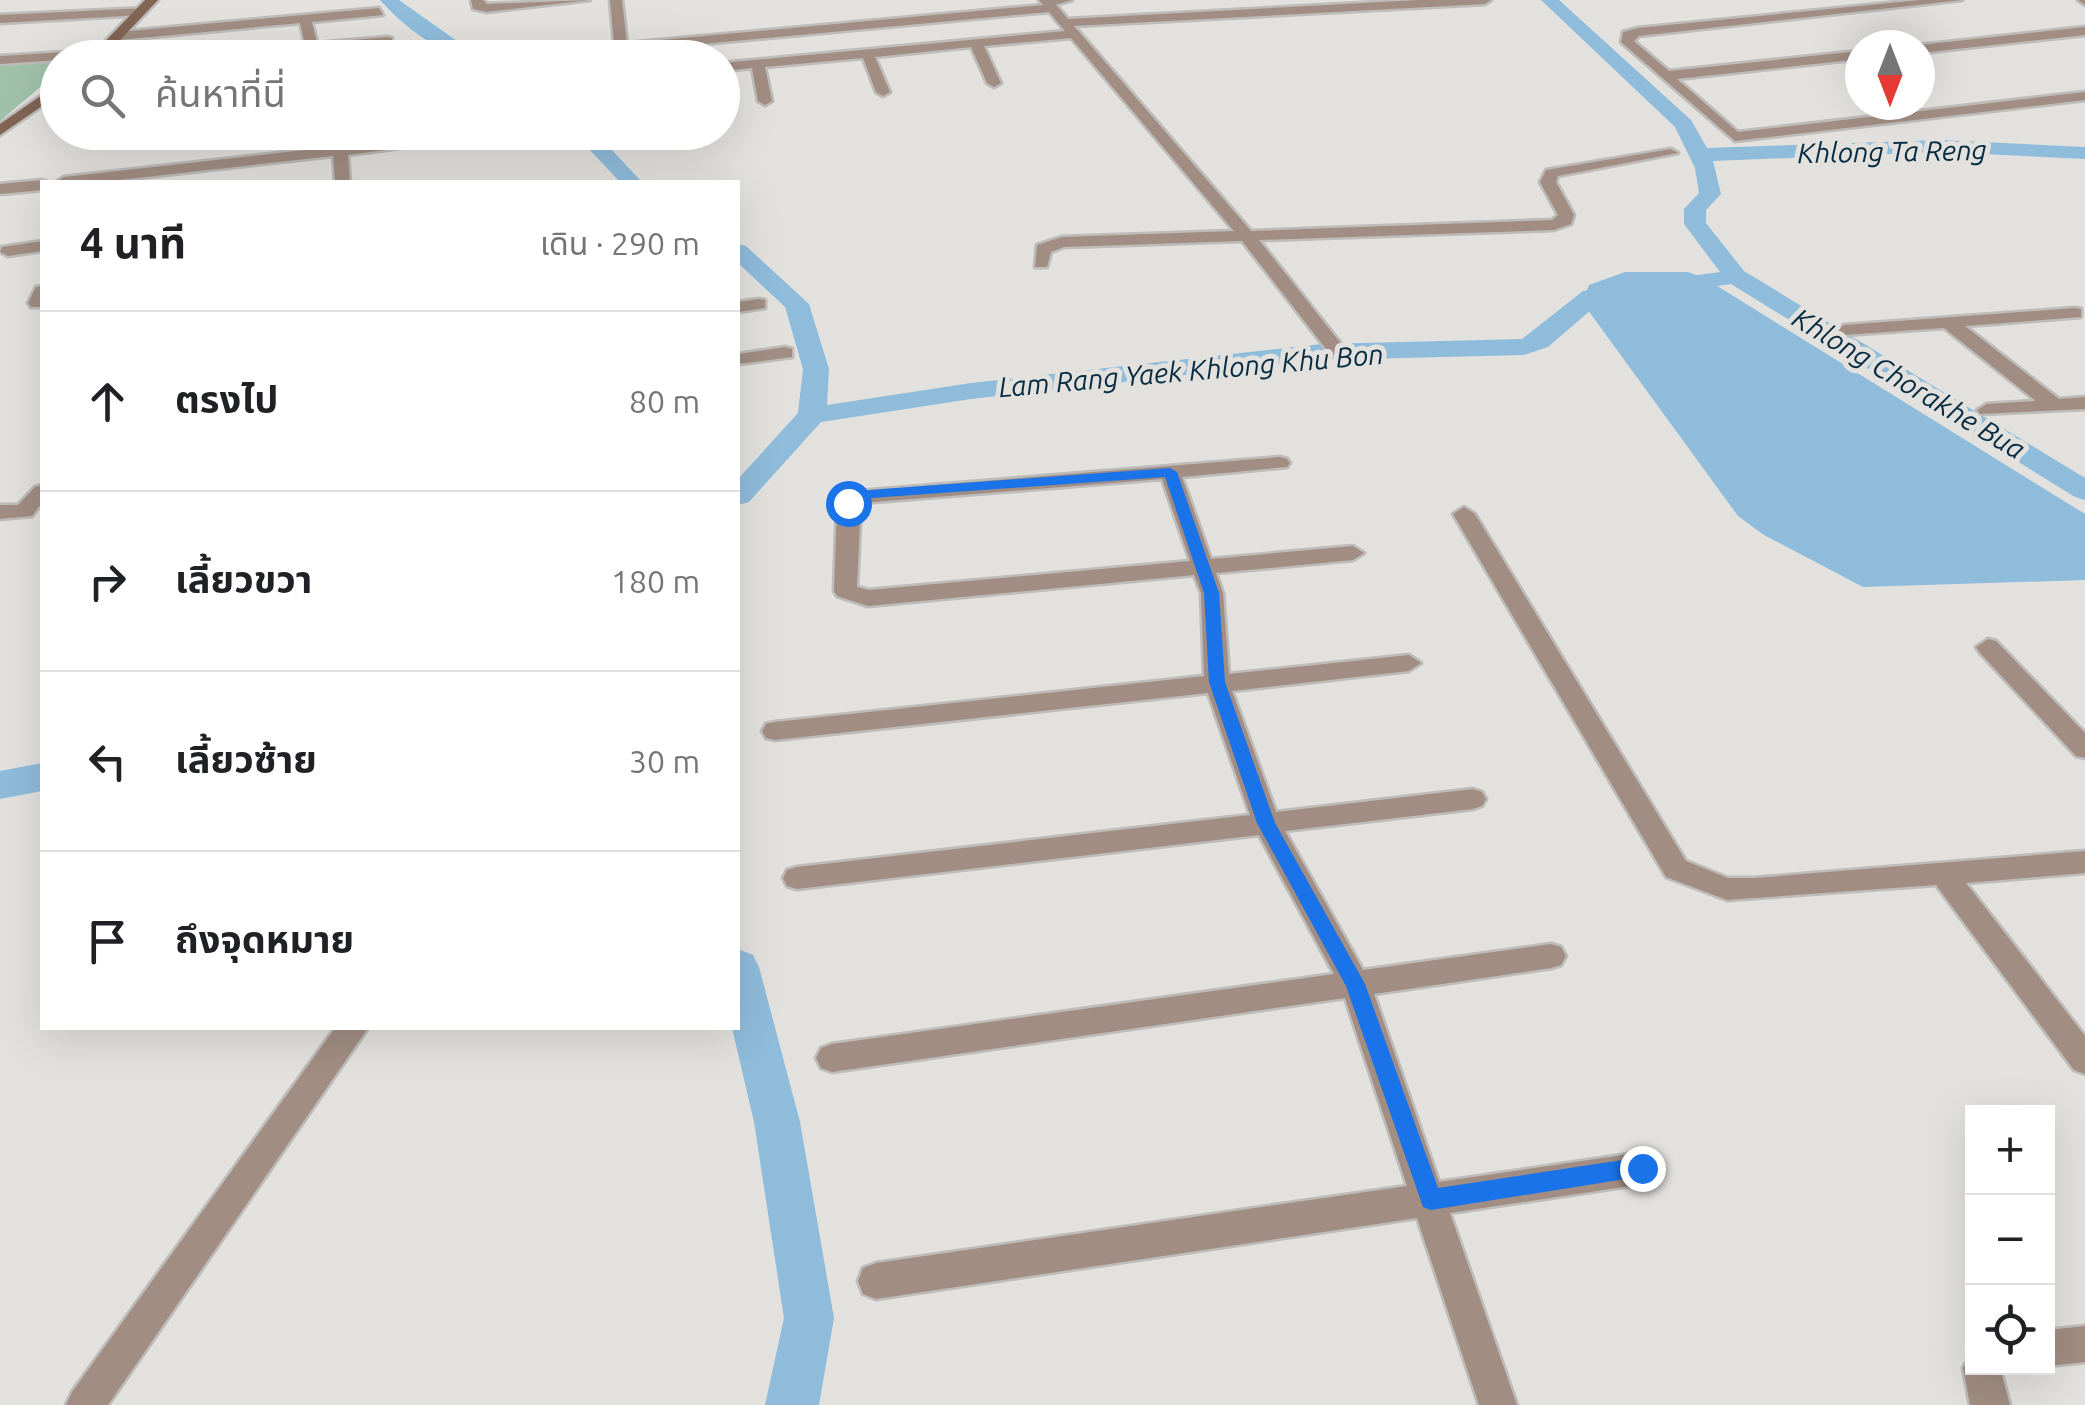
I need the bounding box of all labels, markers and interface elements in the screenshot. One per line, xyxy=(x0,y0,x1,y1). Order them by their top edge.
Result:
north arrow xyxy=(1845,30,1935,120)
search box xyxy=(40,40,740,150)
icon: search xyxy=(75,68,130,123)
text: ค้นหาที่นี่ xyxy=(155,72,286,114)
water label: Khlong Ta Reng xyxy=(1797,134,1987,168)
text: 4 นาที xyxy=(80,219,186,266)
text: เดิน · 290 m xyxy=(540,225,700,261)
water label: Khlong Chorakhe Bua xyxy=(1787,301,2031,465)
water label: Lam Rang Yaek Khlong Khu Bon xyxy=(997,338,1385,402)
icon: ahead xyxy=(80,374,135,429)
text: ตรงไป xyxy=(175,378,278,420)
text: 80 m xyxy=(629,383,700,419)
route start xyxy=(826,481,872,527)
icon: right xyxy=(80,554,135,609)
text: เลี้ยวขวา xyxy=(175,558,312,600)
text: 180 m xyxy=(611,563,700,599)
icon: left xyxy=(80,734,135,789)
text: เลี้ยวซ้าย xyxy=(175,738,317,780)
text: 30 m xyxy=(629,743,700,779)
icon: arrive xyxy=(80,914,135,969)
text: ถึงจุดหมาย xyxy=(175,918,354,960)
map controls xyxy=(1965,1105,2055,1375)
button: + xyxy=(1965,1105,2055,1195)
route end xyxy=(1620,1146,1666,1192)
button: − xyxy=(1965,1195,2055,1285)
button: locate xyxy=(1965,1285,2055,1375)

